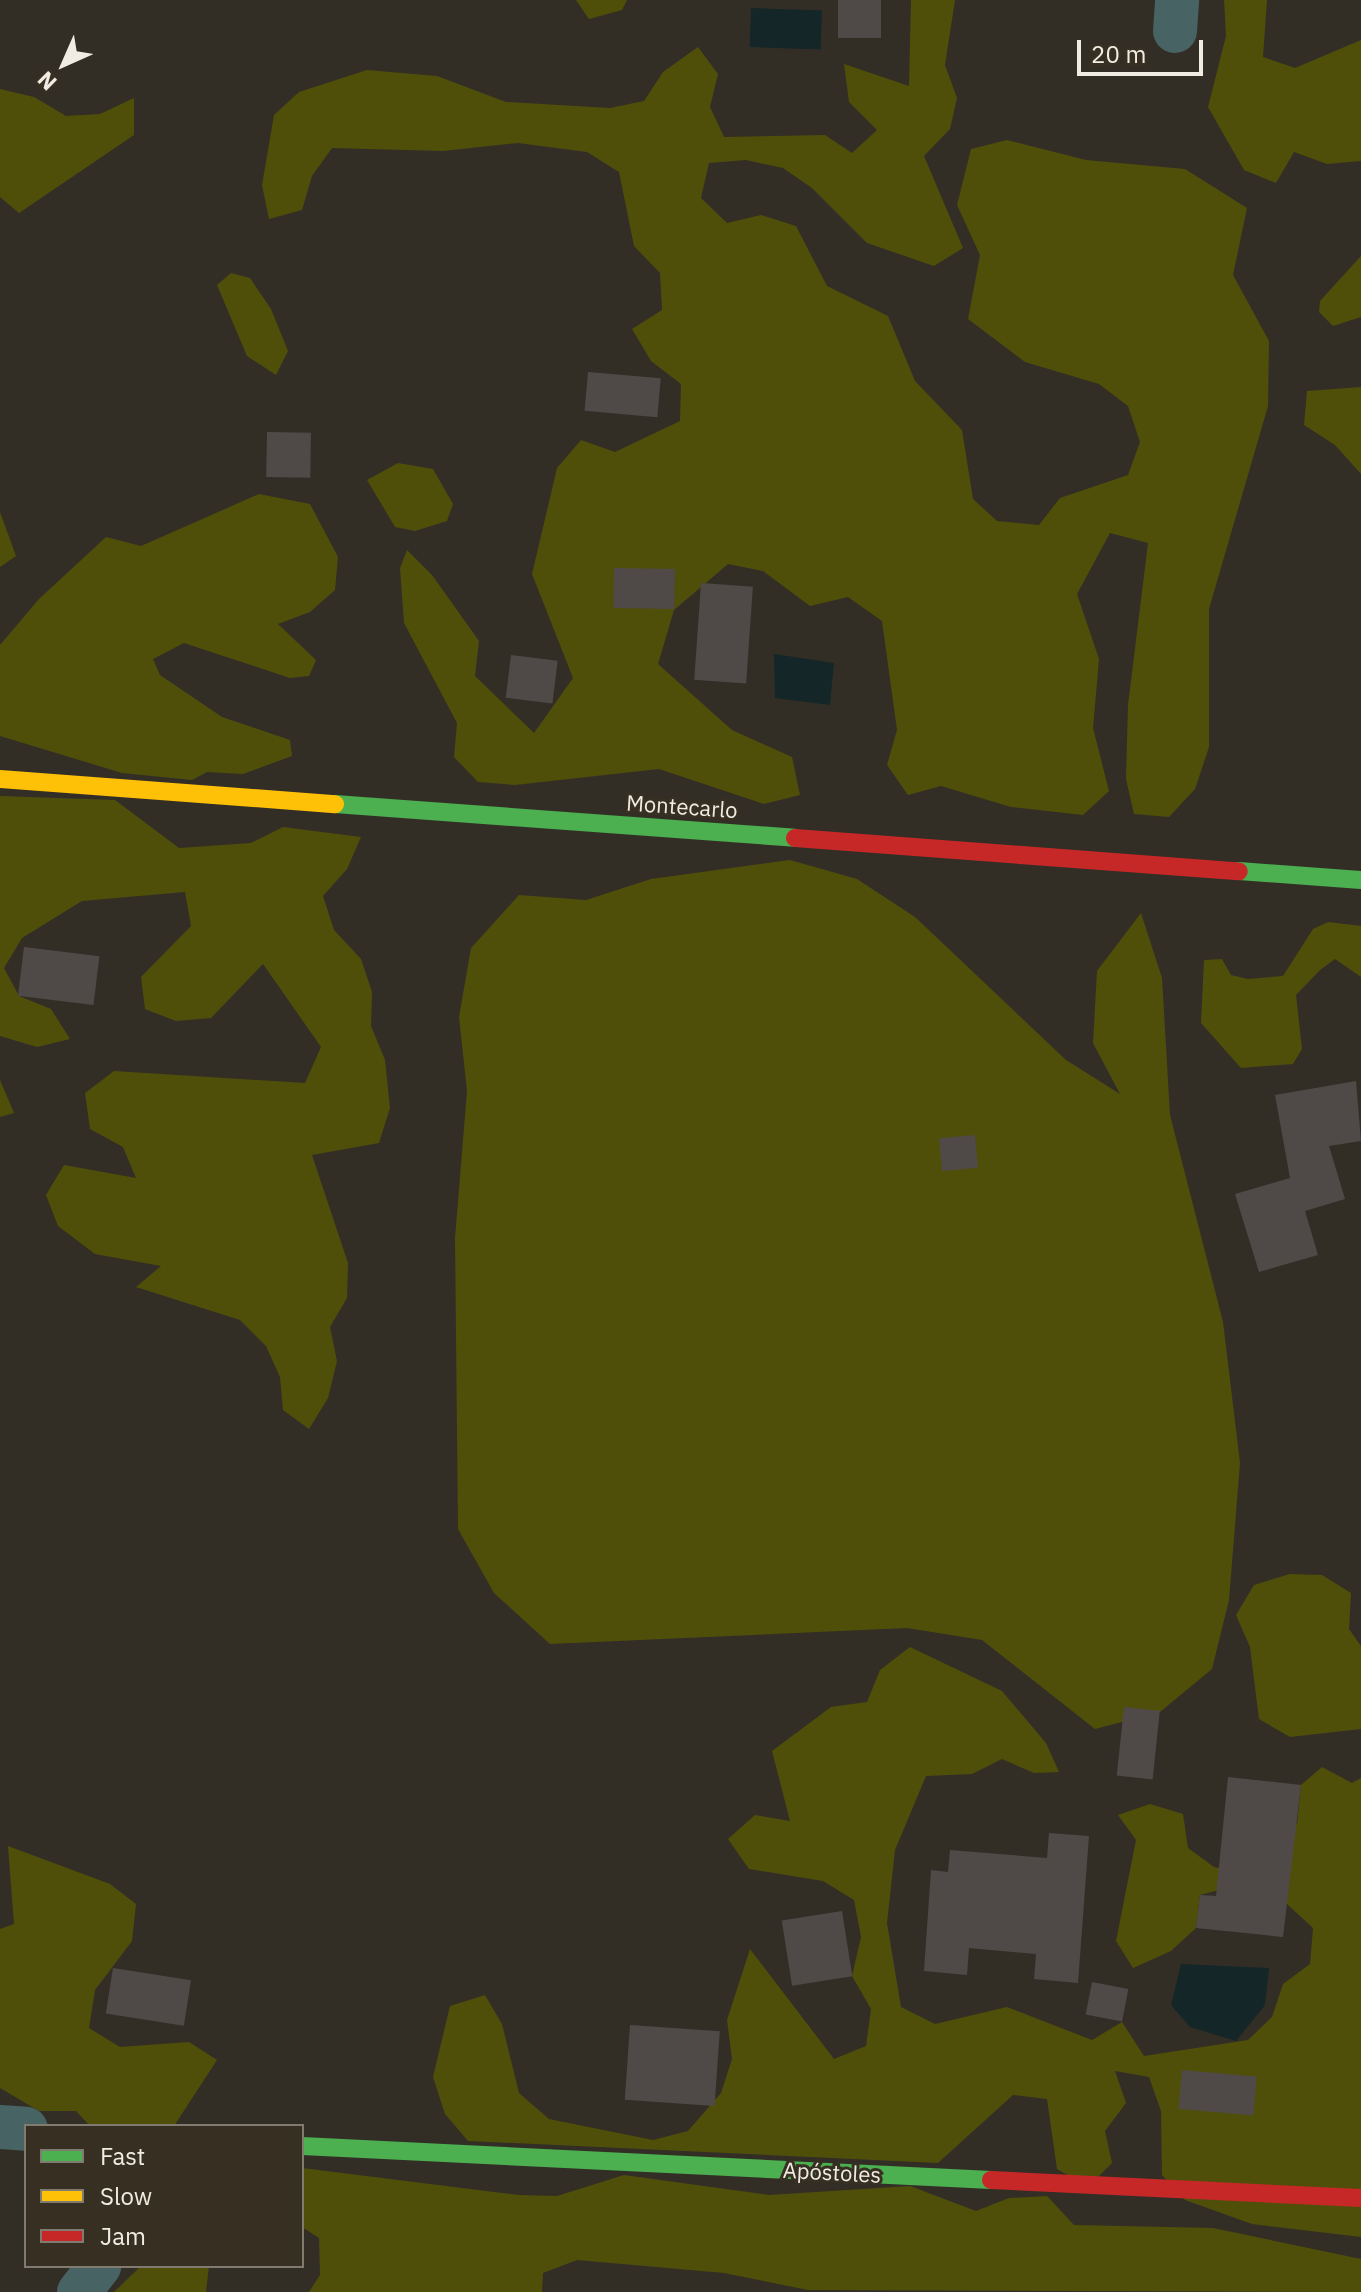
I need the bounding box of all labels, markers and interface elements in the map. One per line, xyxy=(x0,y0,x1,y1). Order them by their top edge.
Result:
north arrow xyxy=(24,24,104,104)
scale bar xyxy=(1081,24,1207,74)
text: 20 m xyxy=(1091,38,1146,70)
text: N xyxy=(31,65,63,97)
street label: Montecarlo xyxy=(625,789,739,823)
legend xyxy=(24,2124,304,2268)
text: Fast xyxy=(100,2140,145,2172)
street label: Apóstoles xyxy=(782,2156,882,2188)
text: Slow xyxy=(100,2180,152,2212)
text: Jam xyxy=(100,2220,146,2252)

